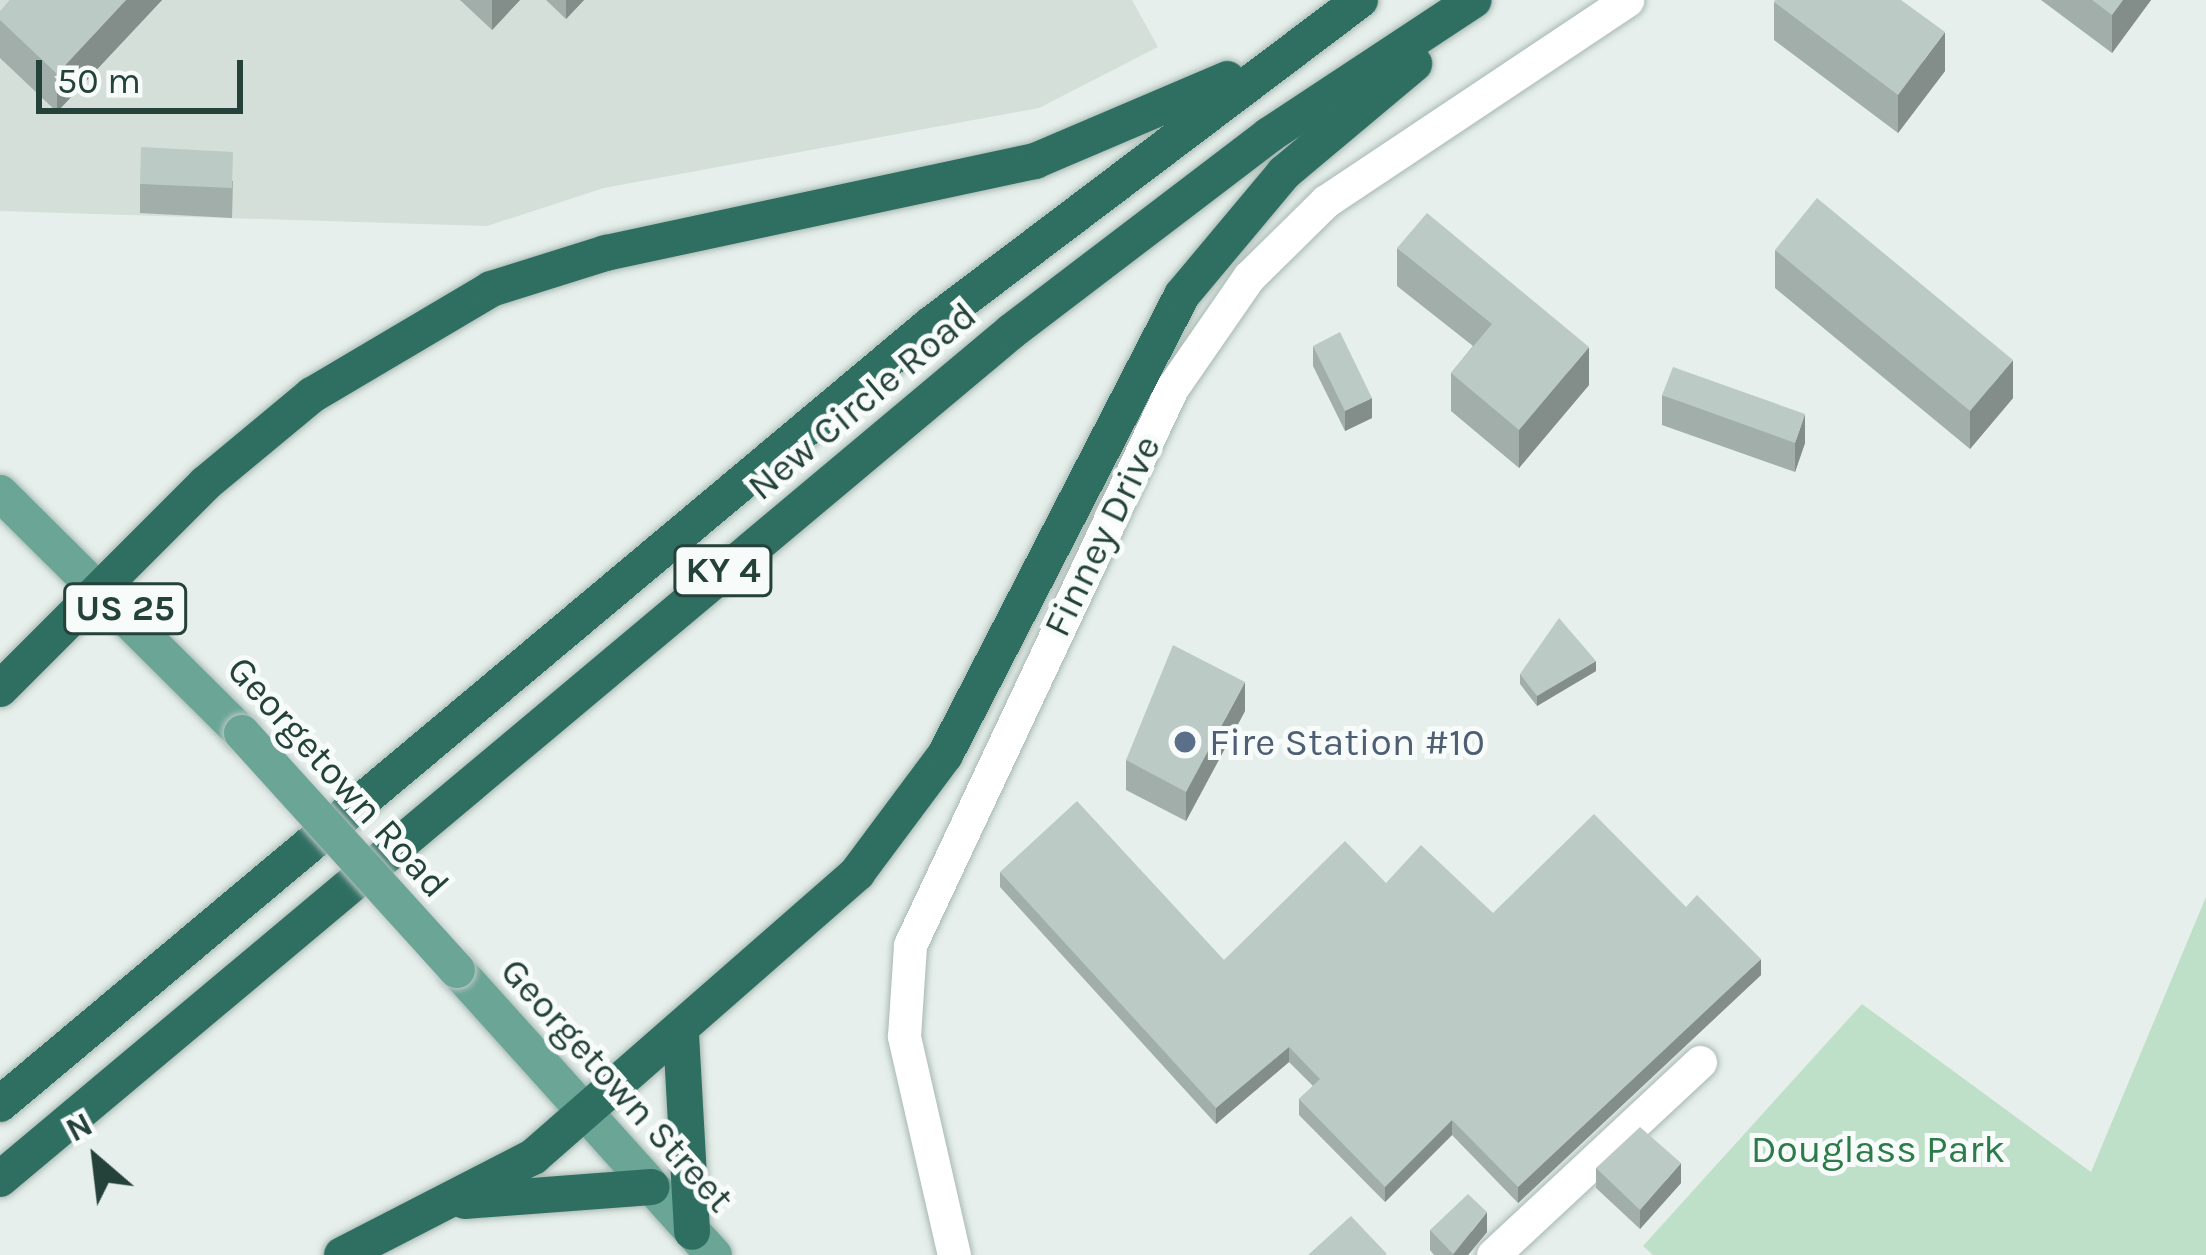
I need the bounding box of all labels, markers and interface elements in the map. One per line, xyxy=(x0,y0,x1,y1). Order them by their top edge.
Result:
scale bar xyxy=(42,36,249,110)
text: 50 m xyxy=(57,60,141,102)
street label: New Circle Road xyxy=(738,292,986,510)
street label: Finney Drive xyxy=(1033,428,1171,644)
road number: KY 4 xyxy=(672,541,774,601)
road number: US 25 xyxy=(62,579,188,639)
street label: Georgetown Road xyxy=(217,647,459,907)
place label: Fire Station #10 xyxy=(1209,719,1485,765)
marker: Fire Station #10 xyxy=(1172,729,1198,755)
street label: Georgetown Street xyxy=(491,948,743,1222)
north arrow xyxy=(36,1099,156,1219)
text: N xyxy=(60,1105,98,1150)
park label: Douglass Park xyxy=(1751,1126,2005,1172)

